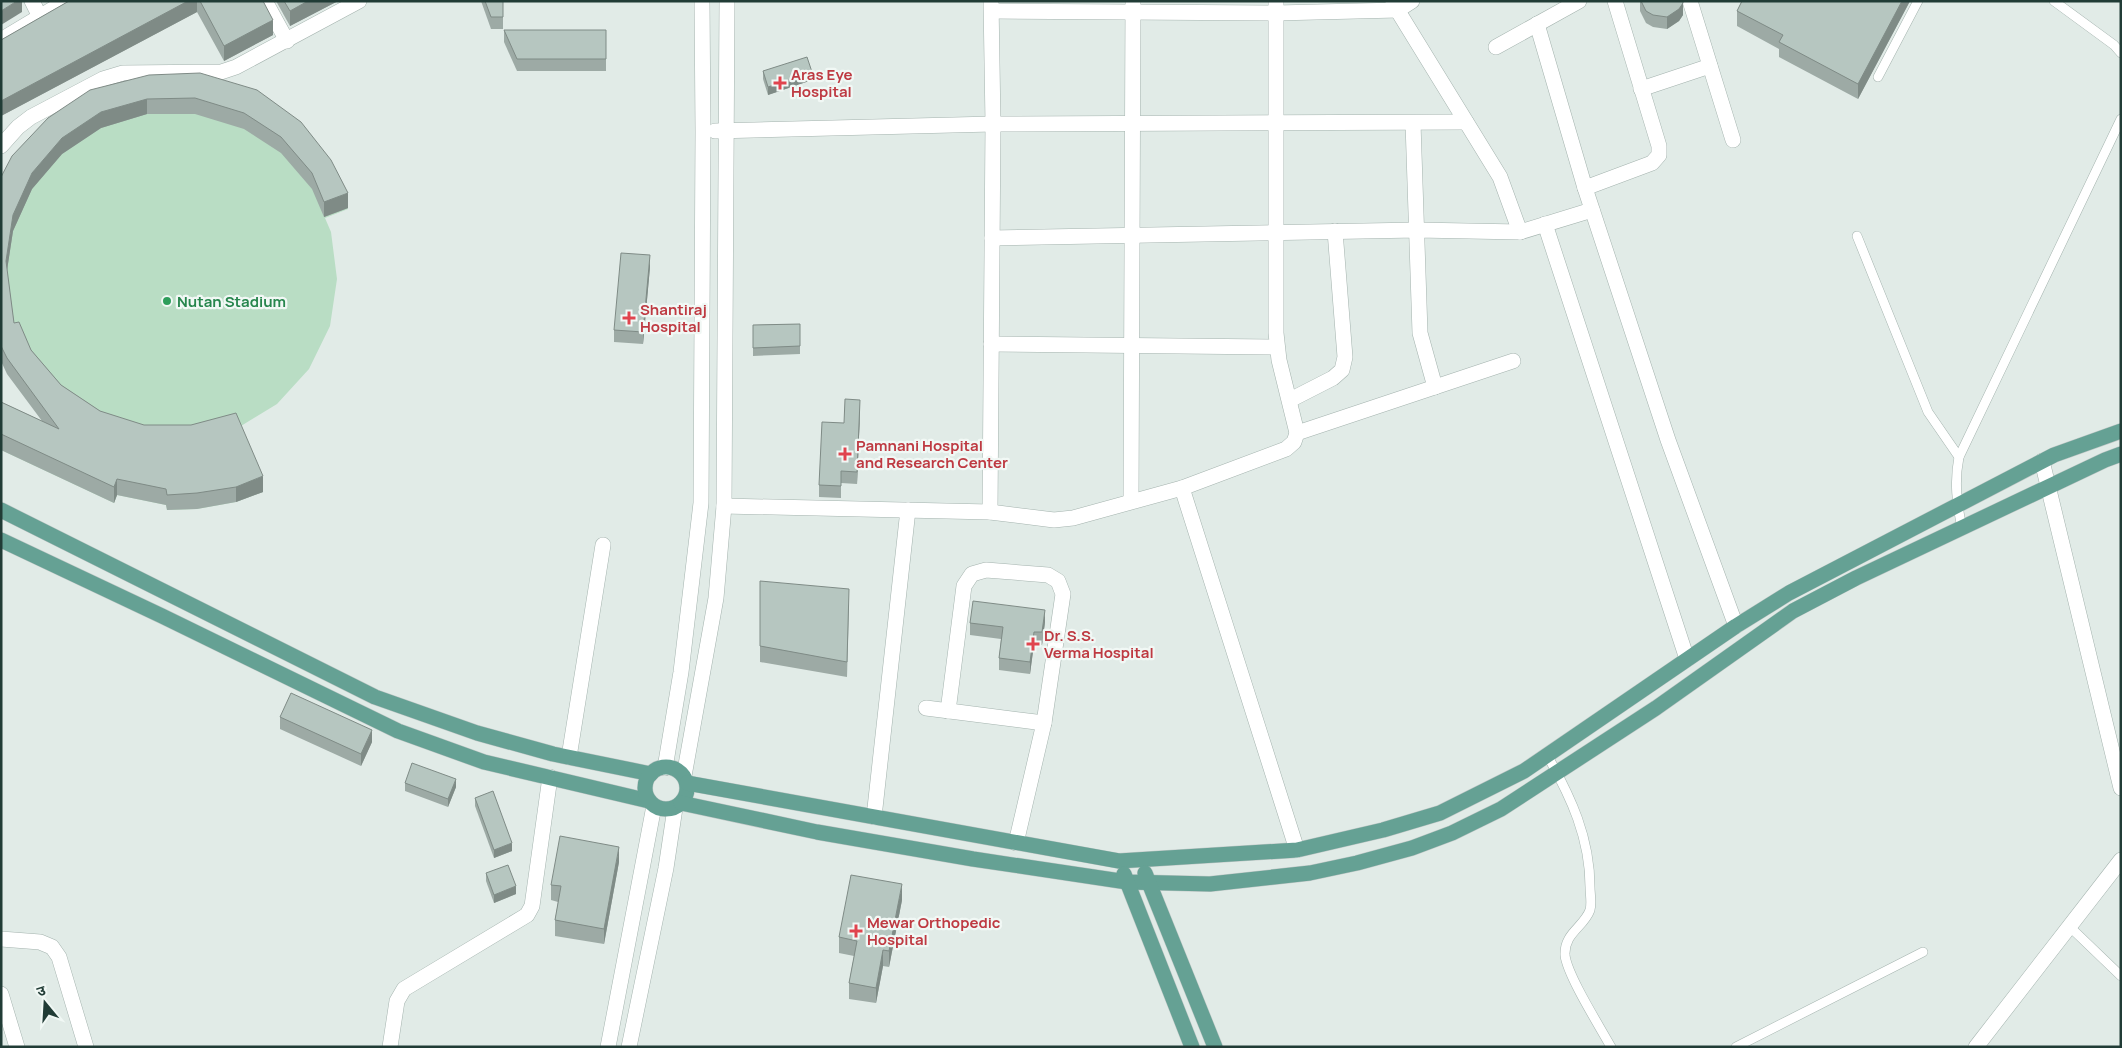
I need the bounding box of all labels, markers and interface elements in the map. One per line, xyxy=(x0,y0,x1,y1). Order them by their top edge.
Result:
place label: Aras Eye Hospital xyxy=(791,64,853,102)
marker: Aras Eye Hospital xyxy=(773,76,787,90)
place label: Nutan Stadium xyxy=(177,291,286,312)
marker: Nutan Stadium xyxy=(161,295,173,307)
place label: Shantiraj Hospital xyxy=(640,299,707,337)
marker: Shantiraj Hospital xyxy=(622,311,636,325)
place label: Pamnani Hospital and Research Center xyxy=(856,435,1008,473)
marker: Pamnani Hospital and Research Center xyxy=(838,447,852,461)
place label: Dr. S.S. Verma Hospital xyxy=(1044,625,1154,663)
marker: Dr. S.S. Verma Hospital xyxy=(1026,637,1040,651)
place label: Mewar Orthopedic Hospital xyxy=(867,912,1001,950)
marker: Mewar Orthopedic Hospital xyxy=(849,924,863,938)
north arrow xyxy=(20,978,70,1028)
text: उ xyxy=(34,980,48,1000)

